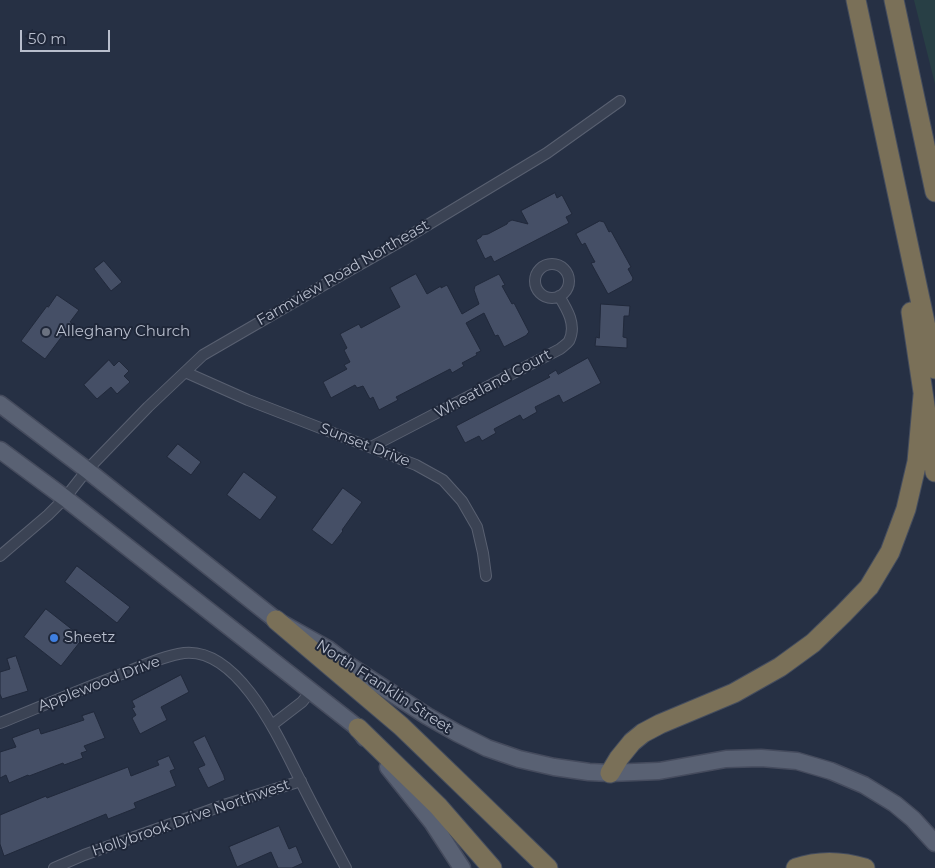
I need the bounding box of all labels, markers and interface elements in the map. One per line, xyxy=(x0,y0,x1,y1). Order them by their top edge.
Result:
scale bar xyxy=(22,20,112,52)
text: 50 m xyxy=(28,29,66,48)
street label: Farmview Road Northeast xyxy=(254,216,432,330)
place label: Alleghany Church xyxy=(56,323,190,341)
marker: Alleghany Church xyxy=(40,326,52,338)
street label: Wheatland Court xyxy=(432,346,554,422)
street label: Sunset Drive xyxy=(317,420,413,470)
place label: Sheetz xyxy=(64,629,115,647)
marker: Sheetz xyxy=(48,632,60,644)
street label: North Franklin Street xyxy=(313,636,455,738)
street label: Applewood Drive xyxy=(35,652,163,716)
street label: Hollybrook Drive Northwest xyxy=(90,776,292,860)

